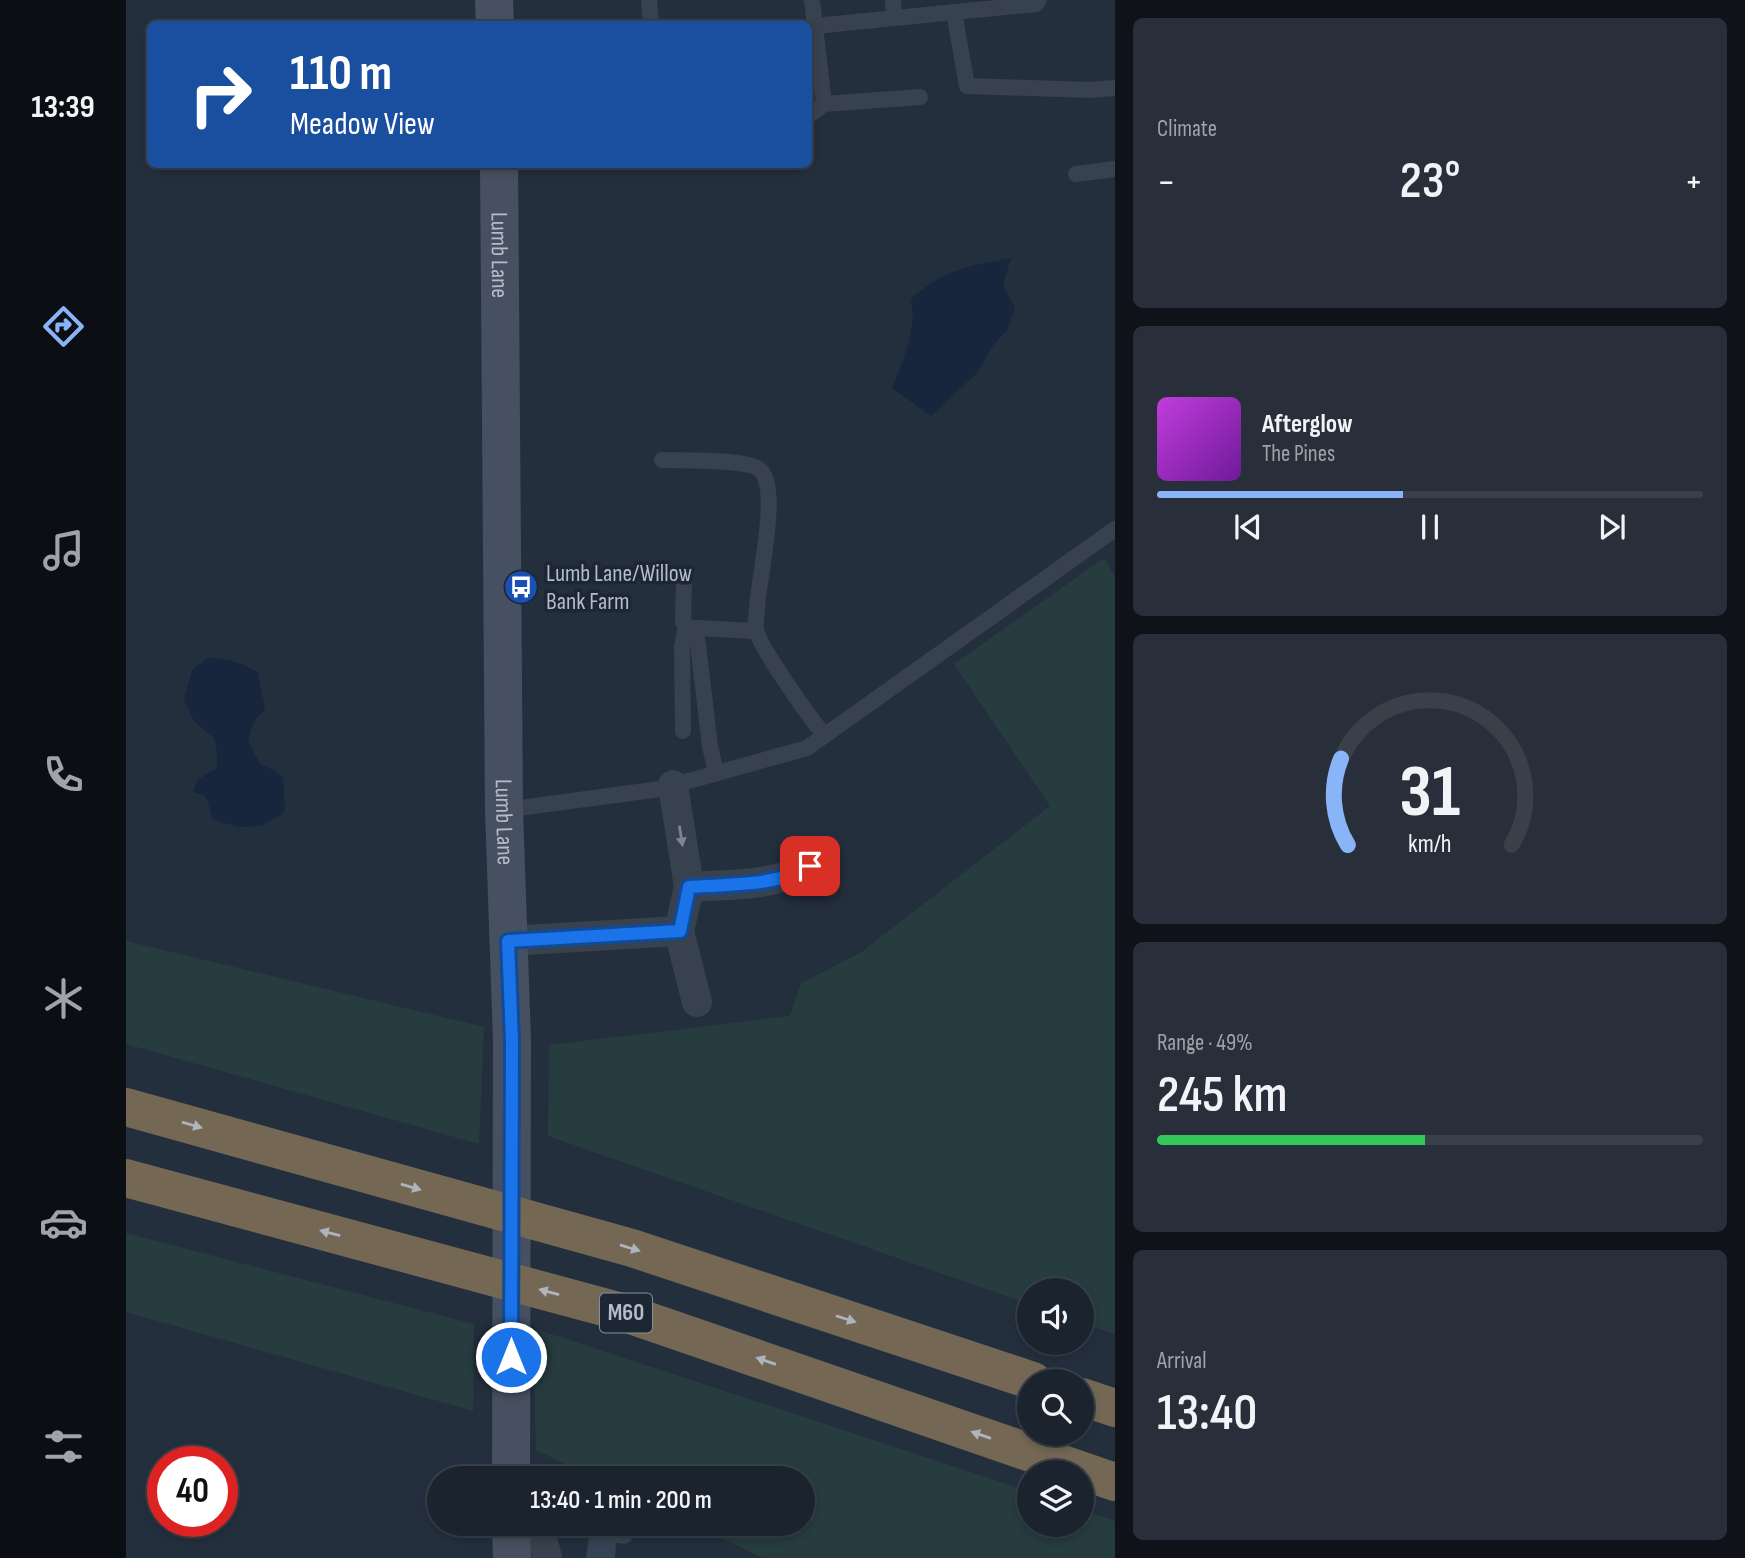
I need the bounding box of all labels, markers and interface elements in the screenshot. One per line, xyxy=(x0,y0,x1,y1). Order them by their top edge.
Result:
text: 110 m xyxy=(290,45,392,104)
icon: right xyxy=(175,49,266,140)
text: 13:39 xyxy=(31,88,95,127)
text: Meadow View xyxy=(290,105,435,144)
text: Climate xyxy=(1157,115,1217,143)
text: 23° xyxy=(1400,150,1460,213)
text: − xyxy=(1157,160,1176,205)
text: + xyxy=(1684,160,1703,205)
street label: Lumb Lane xyxy=(485,212,515,298)
icon: directions xyxy=(39,302,88,351)
text: Afterglow xyxy=(1262,409,1353,440)
text: The Pines xyxy=(1262,440,1335,468)
icon: previous xyxy=(1229,508,1267,546)
icon: pause xyxy=(1411,508,1449,546)
icon: next xyxy=(1593,508,1631,546)
icon: music xyxy=(39,526,88,575)
place label: Lumb Lane/Willow Bank Farm xyxy=(546,559,692,616)
bus stop icon: Lumb Lane/Willow Bank Farm xyxy=(502,568,540,606)
text: 31 xyxy=(1399,749,1461,837)
icon: phone xyxy=(39,750,88,799)
street label: Lumb Lane xyxy=(489,779,520,866)
one-way arrow xyxy=(676,825,687,847)
text: km/h xyxy=(1408,829,1452,860)
pin xyxy=(780,836,840,896)
icon: arrive xyxy=(791,847,829,885)
icon: climate xyxy=(39,974,88,1023)
text: Range · 49% xyxy=(1157,1029,1253,1057)
text: 245 km xyxy=(1157,1064,1288,1127)
one-way arrow xyxy=(182,1121,203,1131)
one-way arrow xyxy=(401,1182,422,1192)
icon: car xyxy=(39,1198,88,1247)
one-way arrow xyxy=(318,1227,340,1238)
one-way arrow xyxy=(620,1243,641,1253)
map controls xyxy=(1017,1278,1094,1537)
button: sound xyxy=(1017,1278,1094,1355)
one-way arrow xyxy=(538,1286,560,1297)
road number: M60 xyxy=(600,1294,652,1332)
one-way arrow xyxy=(836,1314,857,1325)
position arrow xyxy=(474,1320,548,1394)
text: Arrival xyxy=(1157,1347,1206,1375)
one-way arrow xyxy=(755,1355,776,1366)
button: search xyxy=(1017,1369,1094,1446)
text: 13:40 xyxy=(1157,1382,1257,1445)
icon: filters xyxy=(39,1422,88,1471)
one-way arrow xyxy=(970,1429,991,1440)
speed limit sign: 40 xyxy=(147,1446,238,1537)
button: layers xyxy=(1017,1460,1094,1537)
text: 13:40 · 1 min · 200 m xyxy=(530,1485,712,1516)

